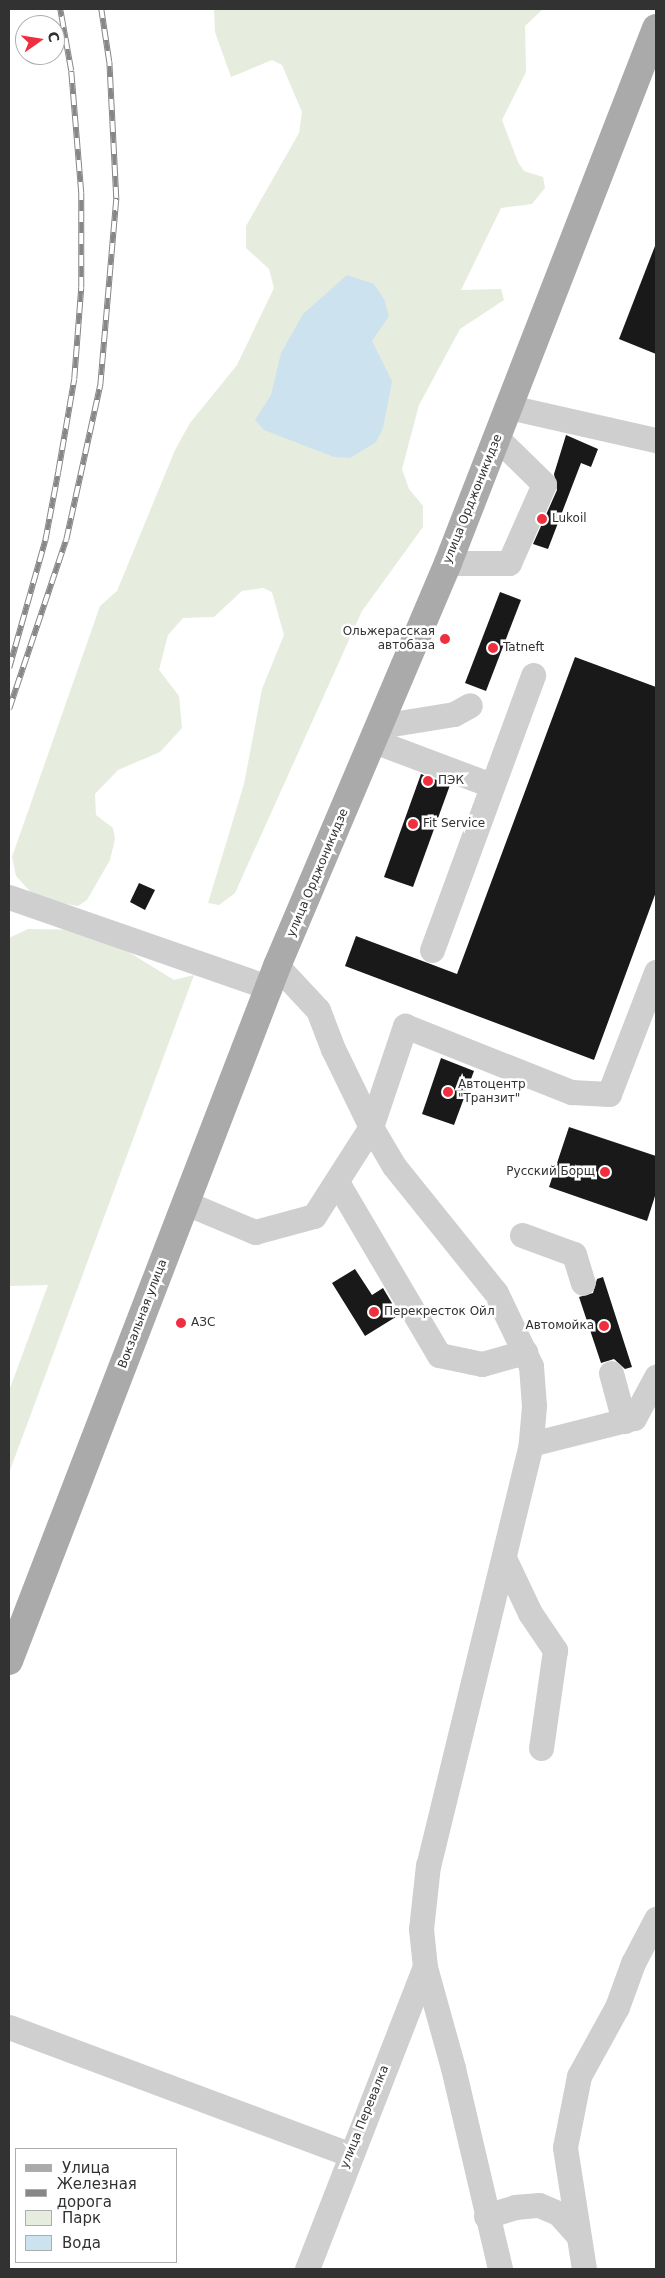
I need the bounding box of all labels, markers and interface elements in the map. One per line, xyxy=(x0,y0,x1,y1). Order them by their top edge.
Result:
north arrow xyxy=(15,15,65,65)
text: С xyxy=(45,30,63,44)
street label: улица Орджоникидзе xyxy=(440,432,506,566)
place label: Lukoil xyxy=(552,512,587,526)
marker: Lukoil xyxy=(536,513,548,525)
place label: Ольжерасская автобаза xyxy=(343,625,435,653)
marker: Ольжерасская автобаза xyxy=(439,633,451,645)
place label: Tatneft xyxy=(503,641,544,655)
marker: Tatneft xyxy=(487,642,499,654)
place label: ПЭК xyxy=(438,774,464,788)
marker: ПЭК xyxy=(422,775,434,787)
street label: улица Орджоникидзе xyxy=(284,807,352,939)
place label: Fit Service xyxy=(423,817,485,831)
marker: Fit Service xyxy=(407,818,419,830)
place label: Автоцентр "Транзит" xyxy=(458,1078,526,1106)
marker: Автоцентр "Транзит" xyxy=(442,1086,454,1098)
place label: Русский Борщ xyxy=(506,1165,595,1179)
marker: Русский Борщ xyxy=(599,1166,611,1178)
street label: Вокзальная улица xyxy=(116,1257,170,1371)
place label: Перекресток Ойл xyxy=(384,1305,495,1319)
marker: Перекресток Ойл xyxy=(368,1306,380,1318)
place label: АЗС xyxy=(191,1316,215,1330)
marker: АЗС xyxy=(175,1317,187,1329)
place label: Автомойка xyxy=(526,1319,594,1333)
marker: Автомойка xyxy=(598,1320,610,1332)
street label: улица Перевалка xyxy=(338,2063,392,2171)
legend xyxy=(15,2148,178,2263)
text: Улица xyxy=(62,2159,110,2177)
text: Железная дорога xyxy=(57,2175,137,2211)
text: Парк xyxy=(62,2209,101,2227)
text: Вода xyxy=(62,2234,101,2252)

